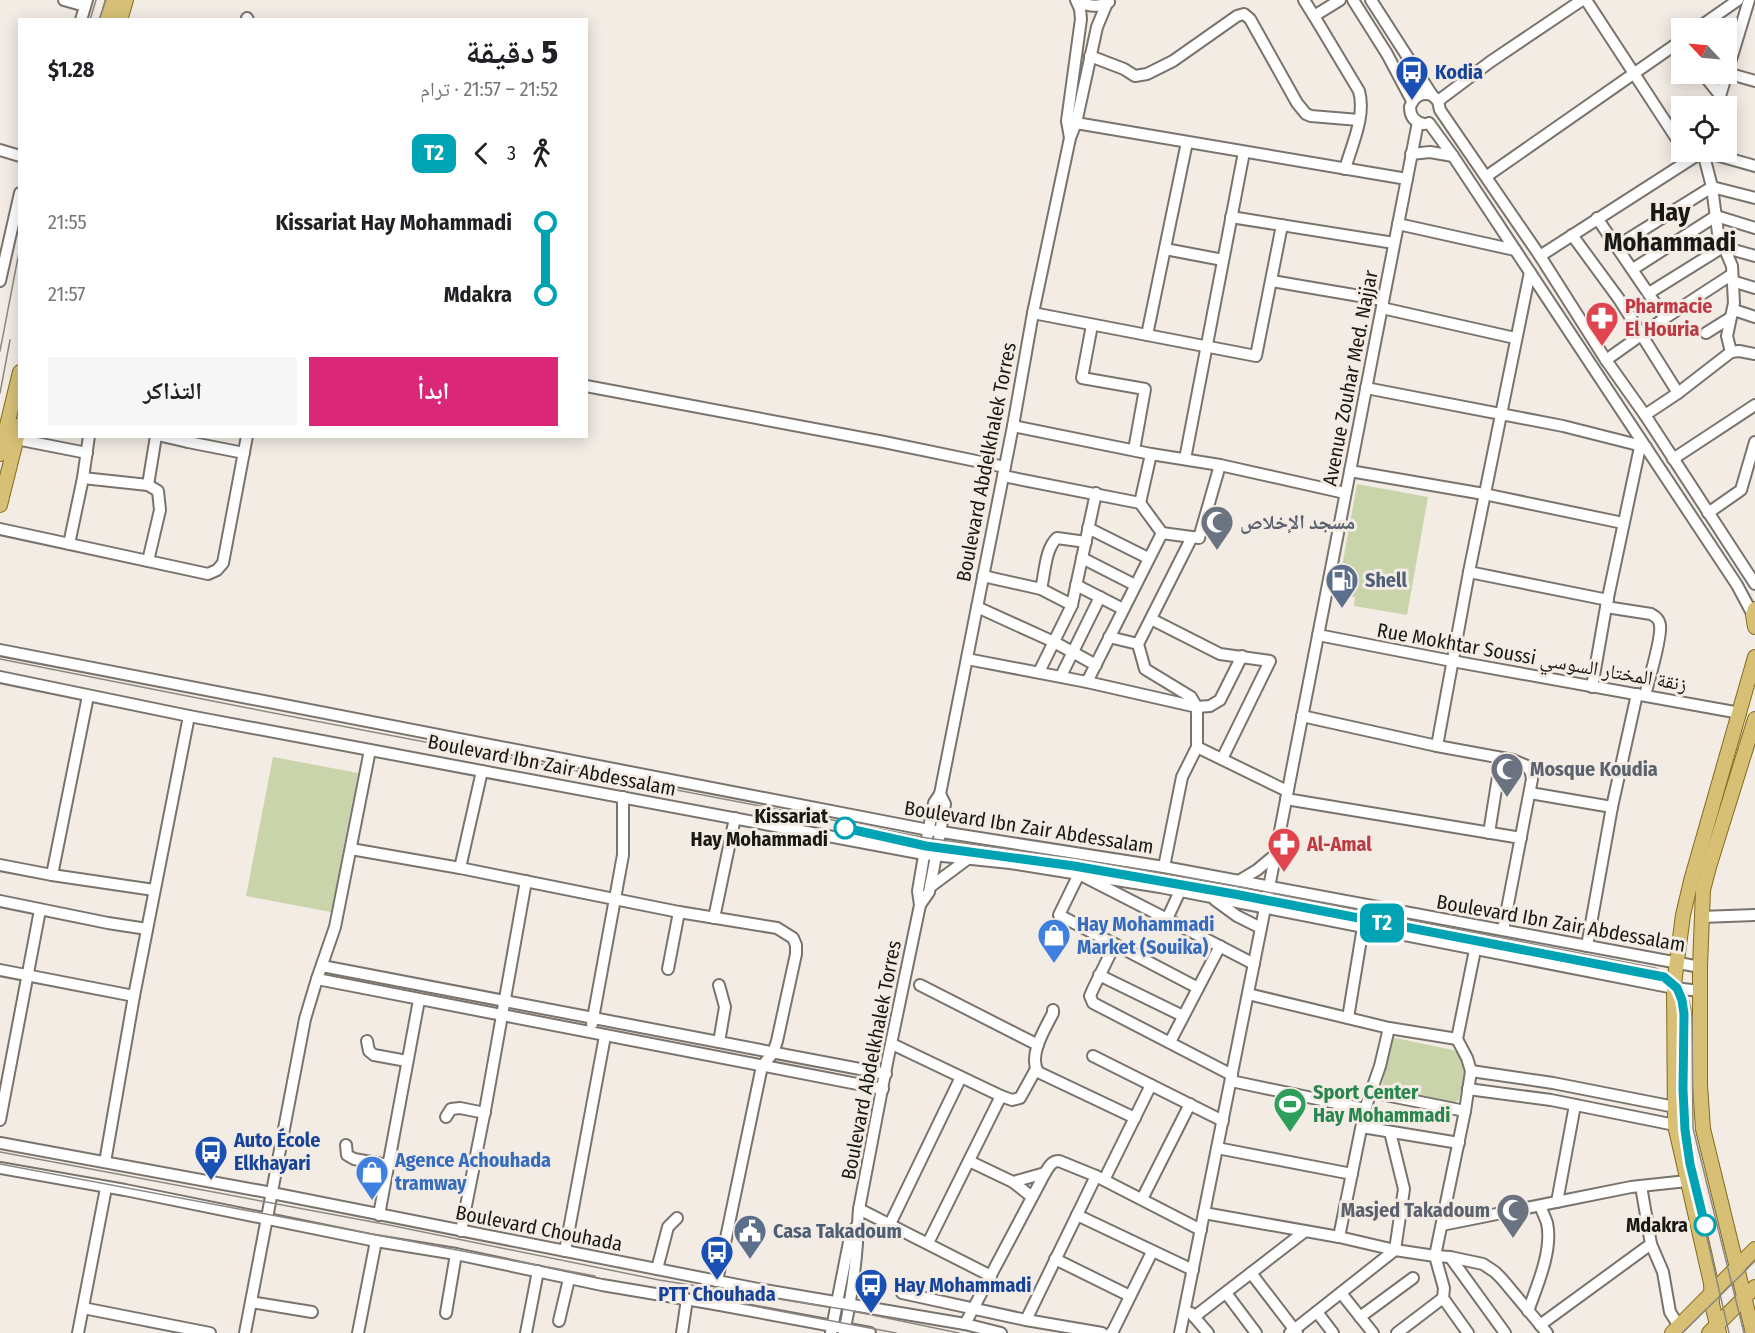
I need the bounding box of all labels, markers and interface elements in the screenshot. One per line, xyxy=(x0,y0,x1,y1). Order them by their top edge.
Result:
north arrow xyxy=(1671,18,1737,84)
map controls xyxy=(1671,18,1737,162)
text: 5 دقيقة xyxy=(466,32,558,72)
bus stop icon: Kodia xyxy=(1394,54,1430,101)
text: $1.28 xyxy=(48,56,94,83)
place label: Kodia xyxy=(1435,60,1483,84)
text: 21:52 – 21:57 · ترام xyxy=(420,77,558,101)
button: locate xyxy=(1671,96,1737,162)
icon: back xyxy=(465,137,498,170)
icon: walk xyxy=(525,137,558,170)
text: T2 xyxy=(424,140,444,166)
text: 3 xyxy=(507,141,516,165)
district label: Hay Mohammadi xyxy=(1604,197,1736,258)
text: Kissariat Hay Mohammadi xyxy=(275,209,512,236)
text: 21:55 xyxy=(48,210,87,234)
street label: Avenue Zouhar Med. Najjar xyxy=(1317,268,1383,488)
text: Mdakra xyxy=(444,281,512,308)
text: 21:57 xyxy=(48,282,85,306)
place label: Pharmacie El Houria xyxy=(1625,294,1712,341)
pharmacy icon: Pharmacie El Houria xyxy=(1584,300,1620,347)
street label: Boulevard Abdelkhalek Torres xyxy=(951,340,1021,584)
button: التذاكر xyxy=(48,357,297,426)
button: ابدأ xyxy=(309,357,558,426)
mosque icon: مسجد الإخلاص xyxy=(1199,504,1235,551)
place label: مسجد الإخلاص xyxy=(1240,510,1355,534)
fuel station icon: Shell xyxy=(1324,562,1360,609)
place label: Shell xyxy=(1365,568,1407,592)
street label: Rue Mokhtar Soussi زنقة المختار السوسي xyxy=(1374,618,1689,700)
street label: Boulevard Ibn Zair Abdessalam xyxy=(426,729,678,801)
mosque icon: Mosque Koudia xyxy=(1489,751,1525,798)
place label: Mosque Koudia xyxy=(1530,757,1658,781)
street label: Boulevard Ibn Zair Abdessalam xyxy=(902,795,1156,859)
place label: Kissariat Hay Mohammadi xyxy=(691,804,829,851)
marker: Kissariat Hay Mohammadi xyxy=(834,817,856,839)
pharmacy icon: Al-Amal xyxy=(1266,826,1302,873)
place label: Al-Amal xyxy=(1306,832,1372,856)
street label: Boulevard Ibn Zair Abdessalam xyxy=(1435,889,1687,957)
line badge: T2 xyxy=(1355,904,1409,942)
text: T2 xyxy=(1372,910,1392,936)
place label: Hay Mohammadi Market (Souika) xyxy=(1077,912,1214,959)
shop icon: Hay Mohammadi Market (Souika) xyxy=(1036,917,1072,964)
street label: Boulevard Abdelkhalek Torres xyxy=(836,938,906,1182)
place label: Sport Center Hay Mohammadi xyxy=(1313,1080,1450,1127)
sports icon: Sport Center Hay Mohammadi xyxy=(1272,1086,1308,1133)
place label: Auto École Elkhayari xyxy=(233,1127,320,1175)
bus stop icon: Auto École Elkhayari xyxy=(193,1134,229,1181)
place label: Agence Achouhada tramway xyxy=(394,1148,551,1195)
shop icon: Agence Achouhada tramway xyxy=(354,1154,390,1201)
mosque icon: Masjed Takadoum xyxy=(1495,1192,1531,1239)
place label: Masjed Takadoum xyxy=(1341,1198,1490,1222)
street label: Boulevard Chouhada xyxy=(454,1200,624,1256)
public building icon: Casa Takadoum xyxy=(732,1213,768,1260)
place label: Mdakra xyxy=(1626,1213,1688,1237)
marker: Mdakra xyxy=(1694,1214,1716,1236)
place label: Casa Takadoum xyxy=(773,1219,902,1243)
bus stop icon: PTT Chouhada xyxy=(699,1234,735,1281)
bus stop icon: Hay Mohammadi xyxy=(853,1267,889,1314)
place label: Hay Mohammadi xyxy=(894,1273,1031,1297)
place label: PTT Chouhada xyxy=(658,1282,776,1306)

